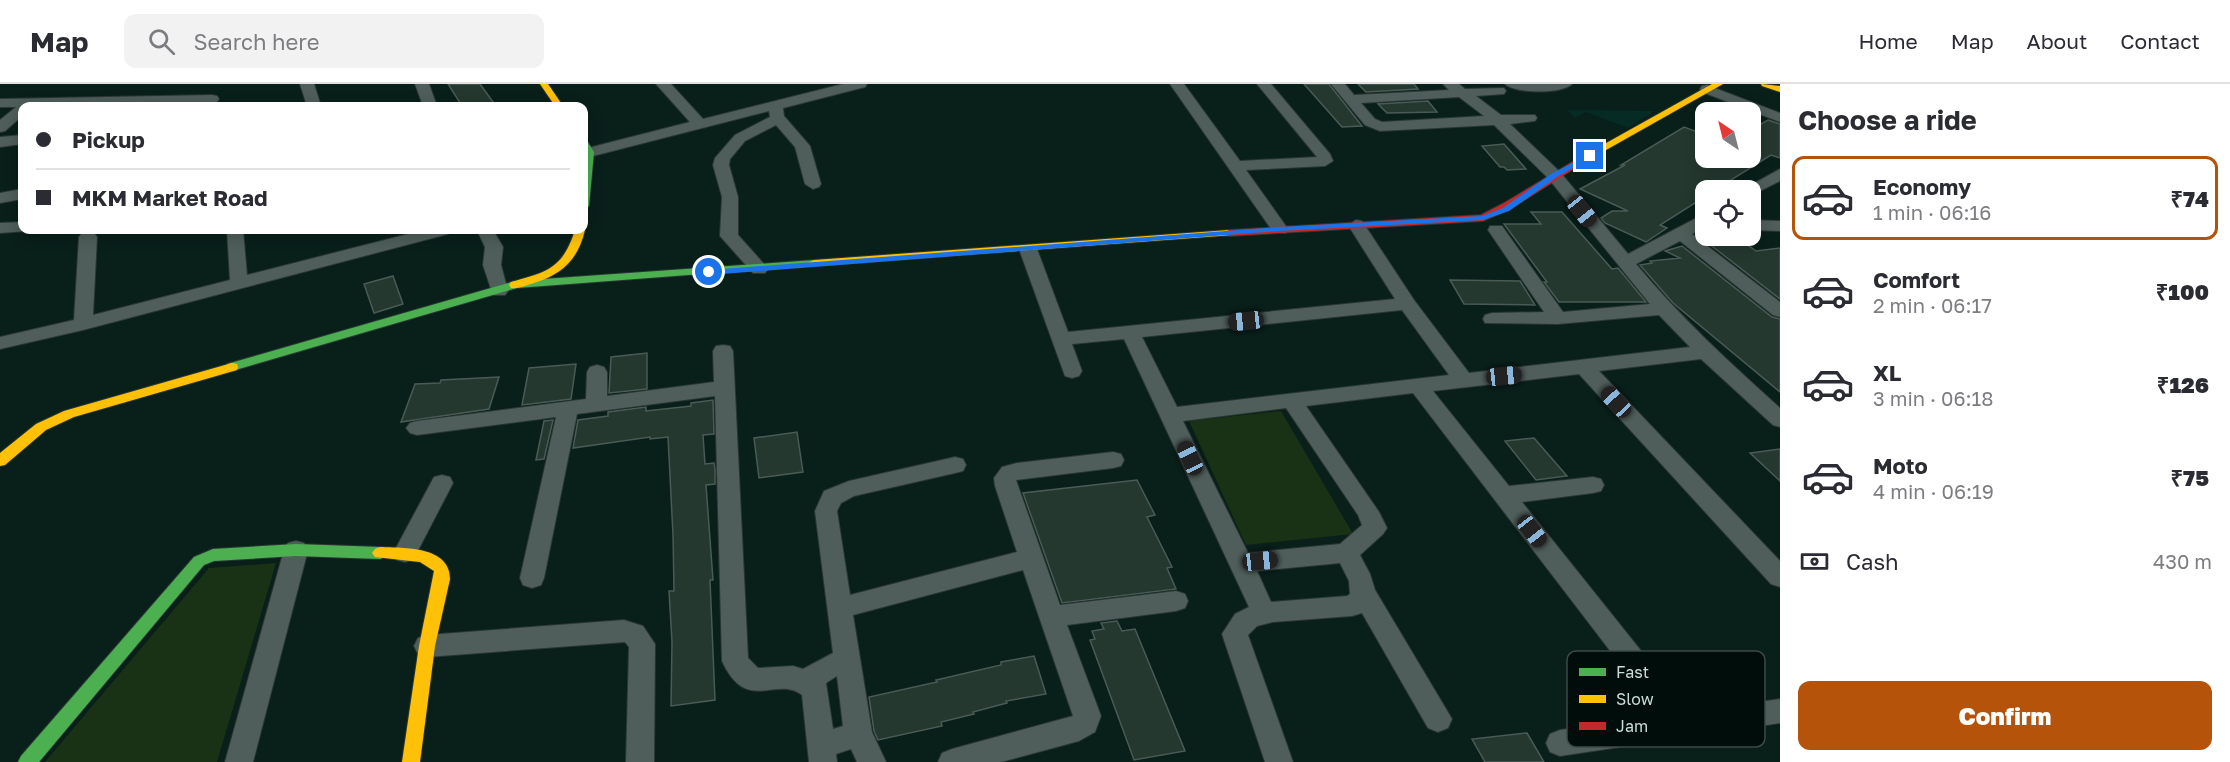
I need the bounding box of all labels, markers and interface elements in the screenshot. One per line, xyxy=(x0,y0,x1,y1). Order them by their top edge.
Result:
search box xyxy=(124,14,544,68)
text: Map xyxy=(30,25,88,58)
icon: search xyxy=(145,25,178,58)
text: Search here xyxy=(193,28,319,55)
text: Home xyxy=(1858,28,1918,54)
text: Map xyxy=(1951,28,1994,54)
text: About xyxy=(2027,28,2087,54)
text: Contact xyxy=(2120,28,2200,54)
north arrow xyxy=(1695,102,1761,168)
map controls xyxy=(1695,102,1761,246)
text: Choose a ride xyxy=(1798,104,1977,136)
text: Pickup xyxy=(72,126,145,153)
route end xyxy=(1576,142,1603,169)
icon: car xyxy=(1801,171,1855,225)
text: Economy xyxy=(1873,173,1971,200)
button: locate xyxy=(1695,180,1761,246)
text: MKM Market Road xyxy=(72,184,267,211)
text: ₹74 xyxy=(2170,185,2209,212)
car xyxy=(1564,191,1600,231)
text: 1 min · 06:16 xyxy=(1873,200,1991,224)
route start xyxy=(695,258,722,285)
icon: car xyxy=(1801,264,1855,318)
text: Comfort xyxy=(1873,266,1960,293)
text: ₹100 xyxy=(2156,278,2209,305)
text: 2 min · 06:17 xyxy=(1873,293,1992,317)
car xyxy=(1227,310,1265,332)
icon: car xyxy=(1801,357,1855,411)
text: XL xyxy=(1873,359,1901,386)
car xyxy=(1485,365,1523,387)
text: ₹126 xyxy=(2157,371,2209,398)
car xyxy=(1597,383,1635,421)
text: 3 min · 06:18 xyxy=(1873,386,1993,410)
car xyxy=(1174,438,1206,478)
icon: car xyxy=(1801,450,1855,504)
text: Moto xyxy=(1873,452,1928,479)
text: ₹75 xyxy=(2171,464,2209,491)
text: 4 min · 06:19 xyxy=(1873,479,1994,503)
car xyxy=(1514,511,1550,551)
icon: cash xyxy=(1798,545,1831,578)
text: Cash xyxy=(1846,548,1899,575)
text: 430 m xyxy=(2153,549,2212,573)
car xyxy=(1241,550,1279,572)
legend xyxy=(1567,651,1765,747)
text: Fast xyxy=(1616,662,1649,682)
button: Confirm xyxy=(1798,681,2212,750)
text: Slow xyxy=(1616,689,1654,709)
text: Jam xyxy=(1616,716,1648,736)

